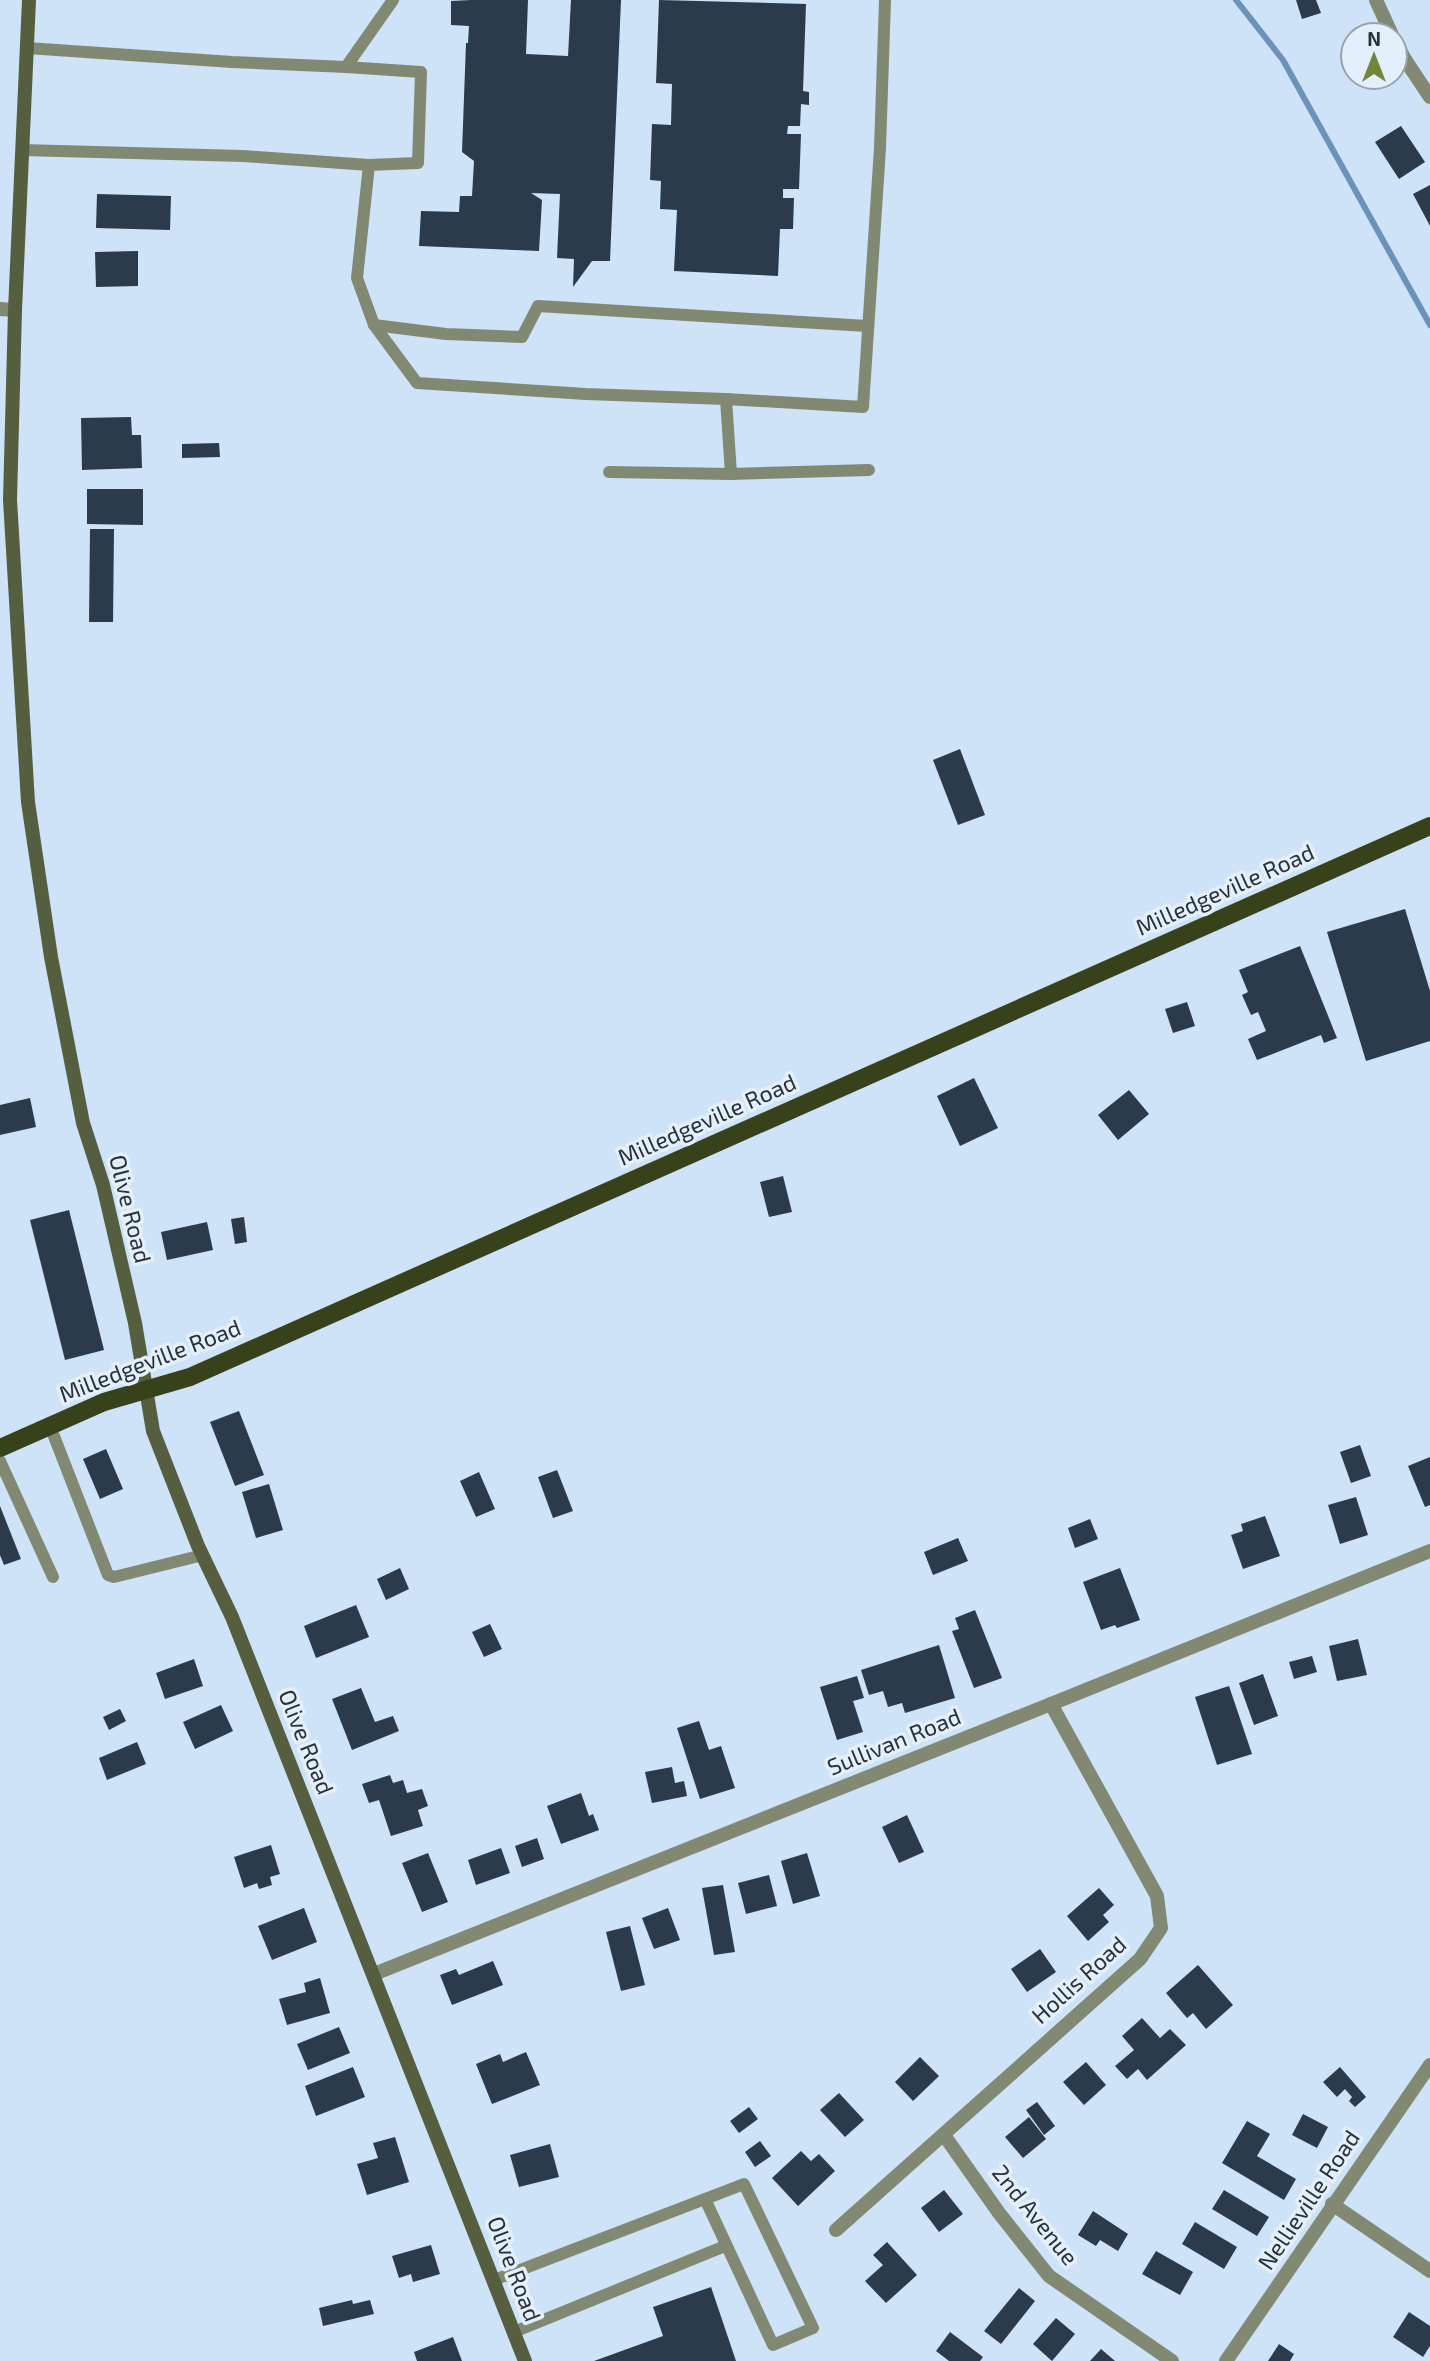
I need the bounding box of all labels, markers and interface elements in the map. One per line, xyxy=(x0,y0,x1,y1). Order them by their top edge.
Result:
north arrow xyxy=(1339,21,1409,91)
text: N xyxy=(1367,27,1381,50)
street label: Milledgeville Road xyxy=(1131,837,1318,941)
street label: Milledgeville Road xyxy=(613,1067,800,1171)
street label: Olive Road xyxy=(104,1152,158,1266)
street label: Milledgeville Road xyxy=(55,1313,244,1408)
street label: Olive Road xyxy=(273,1685,341,1798)
street label: Sullivan Road xyxy=(823,1702,964,1781)
street label: Hollis Road xyxy=(1025,1930,1131,2029)
street label: Nellieville Road xyxy=(1251,2124,1365,2275)
street label: 2nd Avenue xyxy=(987,2158,1085,2270)
street label: Olive Road xyxy=(482,2212,548,2325)

